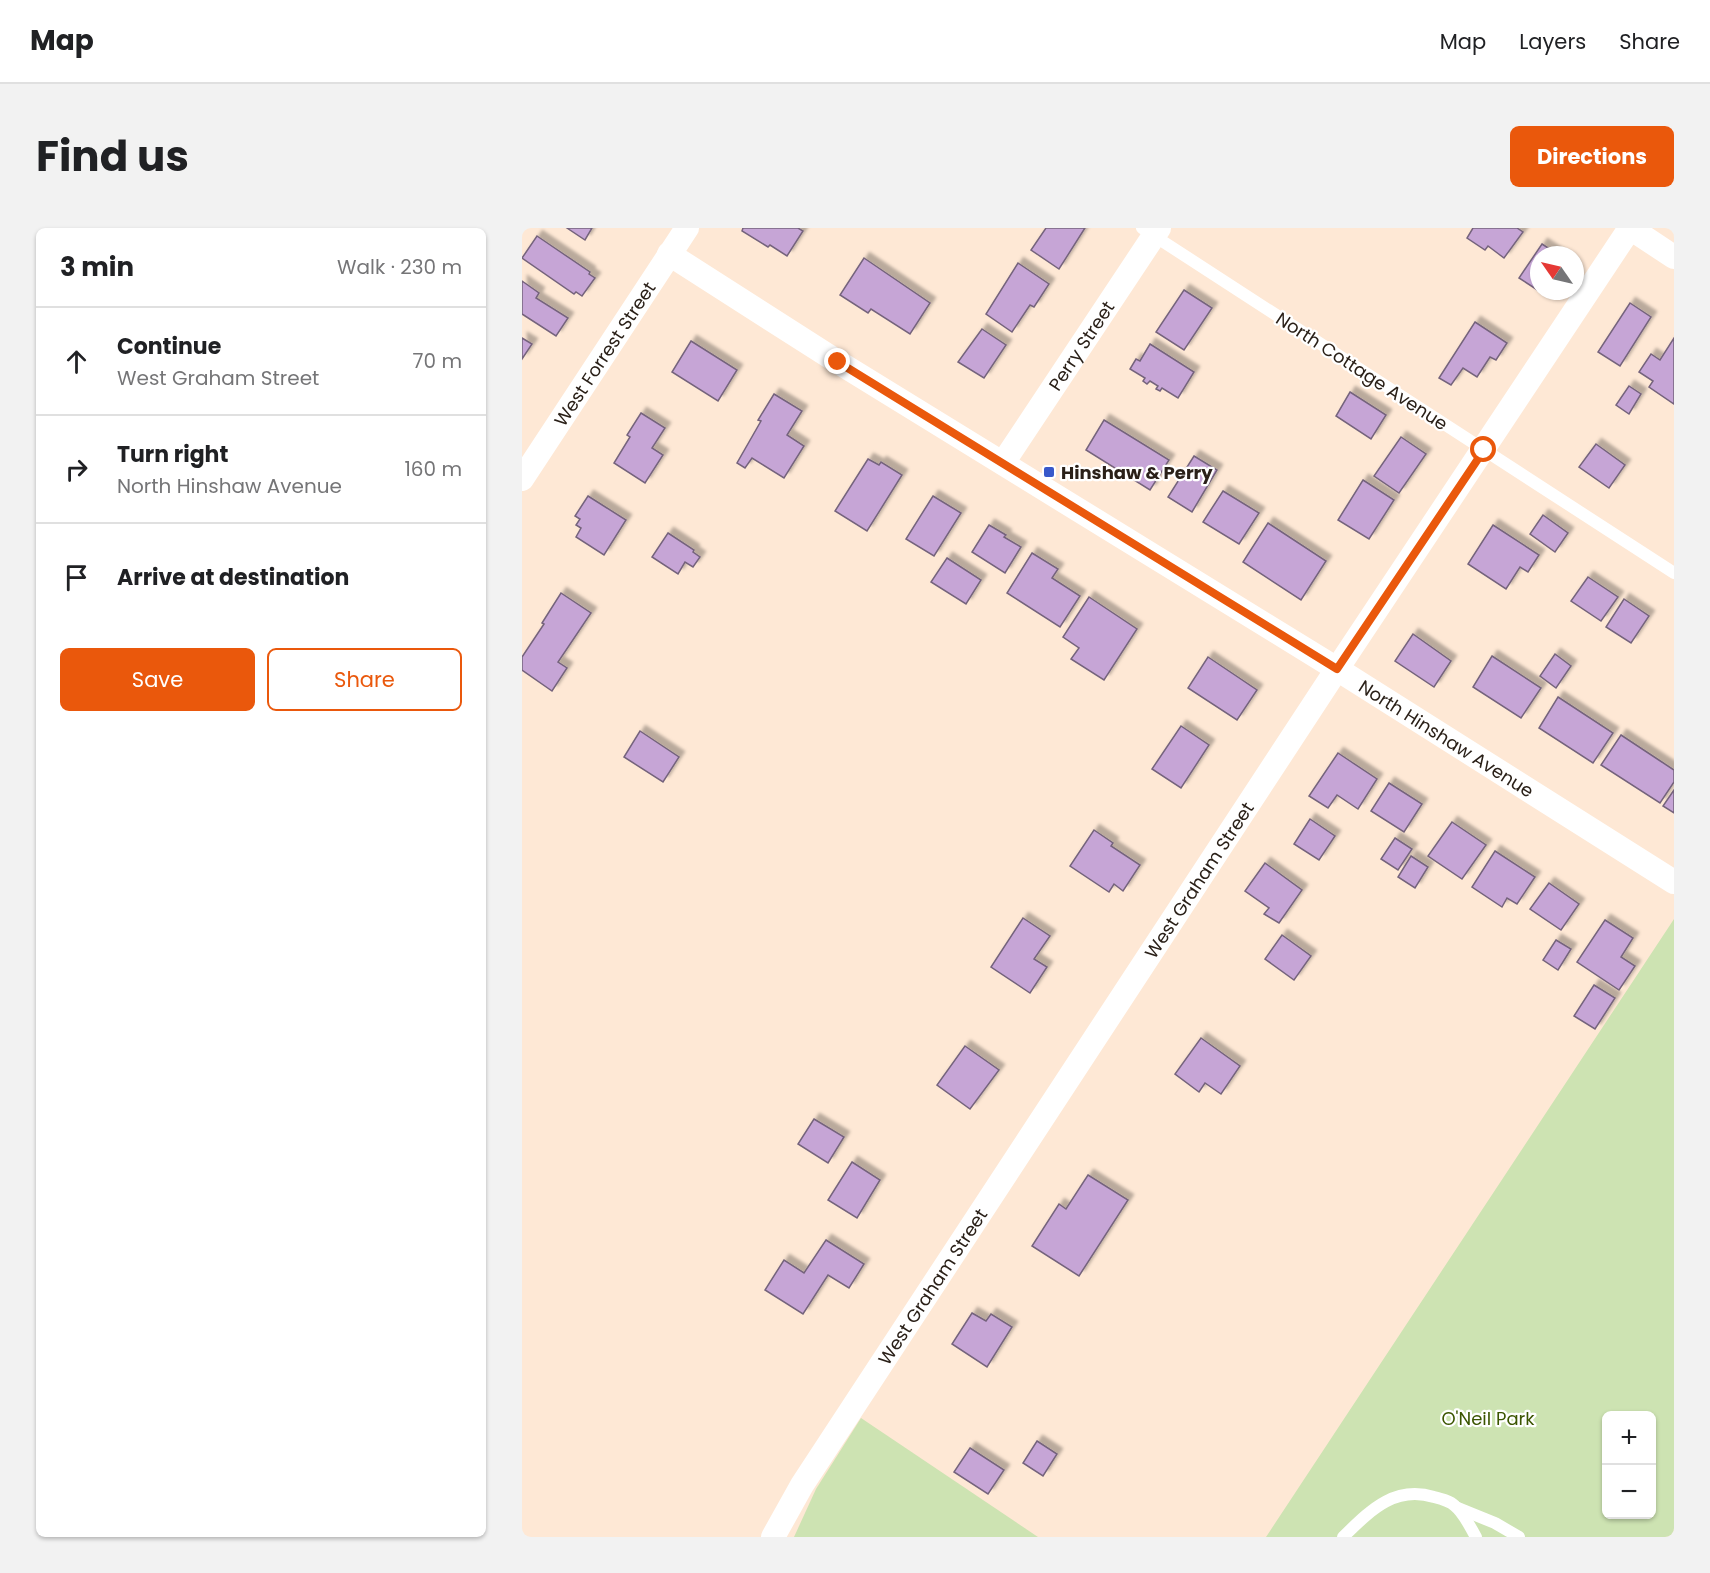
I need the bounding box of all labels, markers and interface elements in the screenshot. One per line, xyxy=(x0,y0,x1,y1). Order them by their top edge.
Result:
text: Map xyxy=(30,21,94,60)
text: Map xyxy=(1440,27,1486,56)
text: Layers xyxy=(1519,27,1586,56)
text: Share xyxy=(1619,27,1680,56)
button: Directions xyxy=(1510,126,1674,187)
text: Find us xyxy=(36,127,189,186)
north arrow xyxy=(1530,246,1584,300)
text: 3 min xyxy=(60,249,134,285)
text: Walk · 230 m xyxy=(337,253,462,281)
street label: West Forrest Street xyxy=(548,276,661,431)
street label: Perry Street xyxy=(1042,296,1120,395)
street label: North Cottage Avenue xyxy=(1271,306,1453,436)
text: Continue xyxy=(117,331,221,362)
icon: ahead xyxy=(60,345,93,378)
text: 70 m xyxy=(413,347,462,375)
route end xyxy=(824,348,850,374)
text: West Graham Street xyxy=(117,364,319,392)
route start xyxy=(1470,436,1496,462)
text: Turn right xyxy=(117,439,228,470)
icon: right xyxy=(60,453,93,486)
text: 160 m xyxy=(404,455,462,483)
place label: Hinshaw & Perry xyxy=(1061,460,1213,485)
marker: Hinshaw & Perry xyxy=(1042,465,1056,479)
text: North Hinshaw Avenue xyxy=(117,472,342,500)
icon: arrive xyxy=(60,561,93,594)
text: Arrive at destination xyxy=(117,562,349,593)
button: Save xyxy=(60,648,255,711)
button: Share xyxy=(267,648,462,711)
street label: North Hinshaw Avenue xyxy=(1354,674,1539,803)
street label: West Graham Street xyxy=(1138,797,1259,963)
street label: West Graham Street xyxy=(872,1203,993,1369)
park label: O'Neil Park xyxy=(1441,1406,1535,1431)
map controls xyxy=(1602,1411,1656,1519)
button: + xyxy=(1602,1411,1656,1465)
button: − xyxy=(1602,1465,1656,1519)

